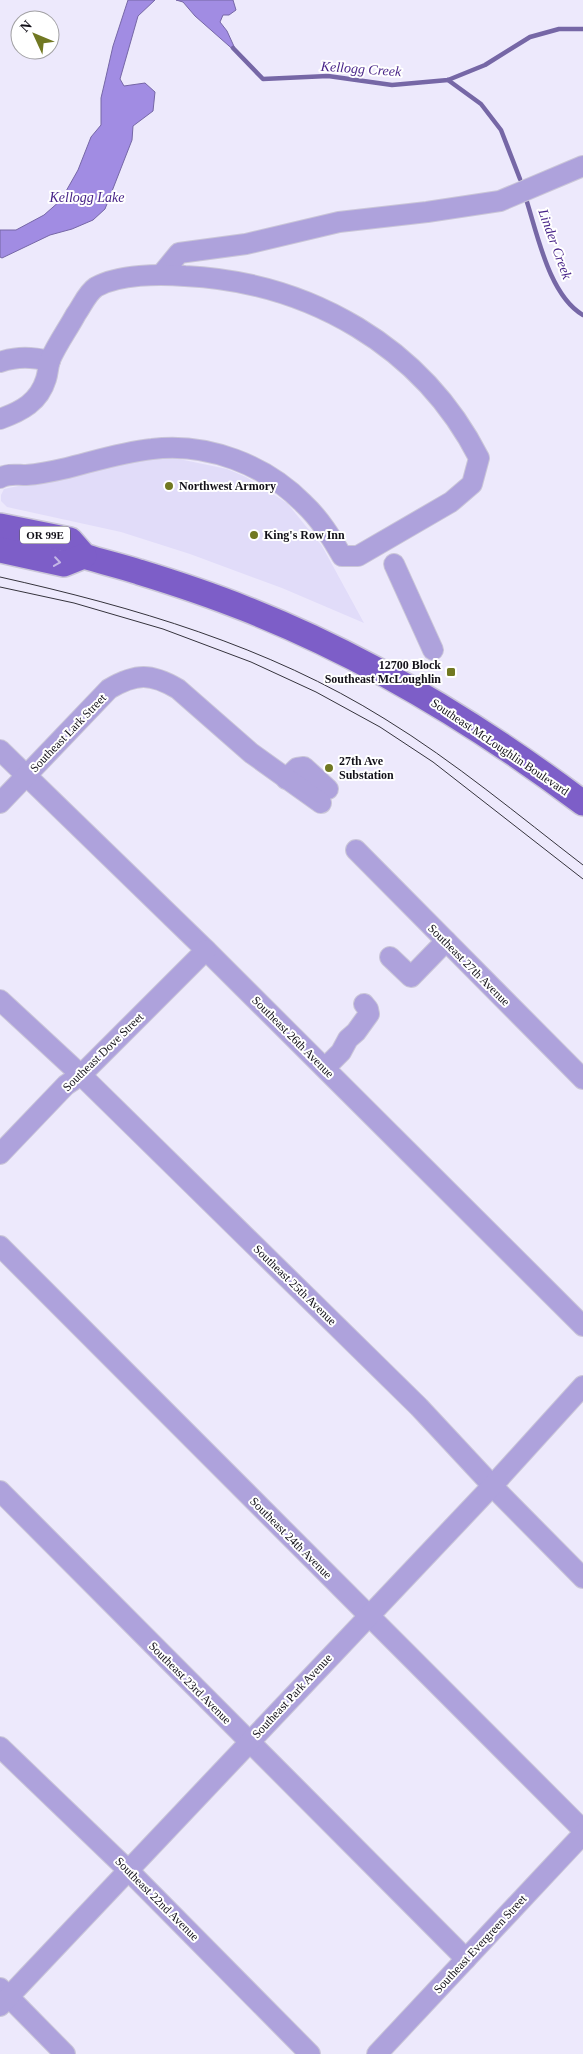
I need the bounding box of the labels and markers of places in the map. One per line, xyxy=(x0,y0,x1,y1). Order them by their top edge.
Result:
place label: Northwest Armory xyxy=(179,479,276,493)
marker: Northwest Armory xyxy=(163,480,175,492)
place label: King's Row Inn xyxy=(264,528,345,542)
marker: King's Row Inn xyxy=(248,529,260,541)
place label: 12700 Block Southeast McLoughlin xyxy=(325,658,441,686)
marker: 12700 Block Southeast McLoughlin xyxy=(445,666,457,678)
place label: 27th Ave Substation xyxy=(339,754,394,782)
marker: 27th Ave Substation xyxy=(323,762,335,774)

